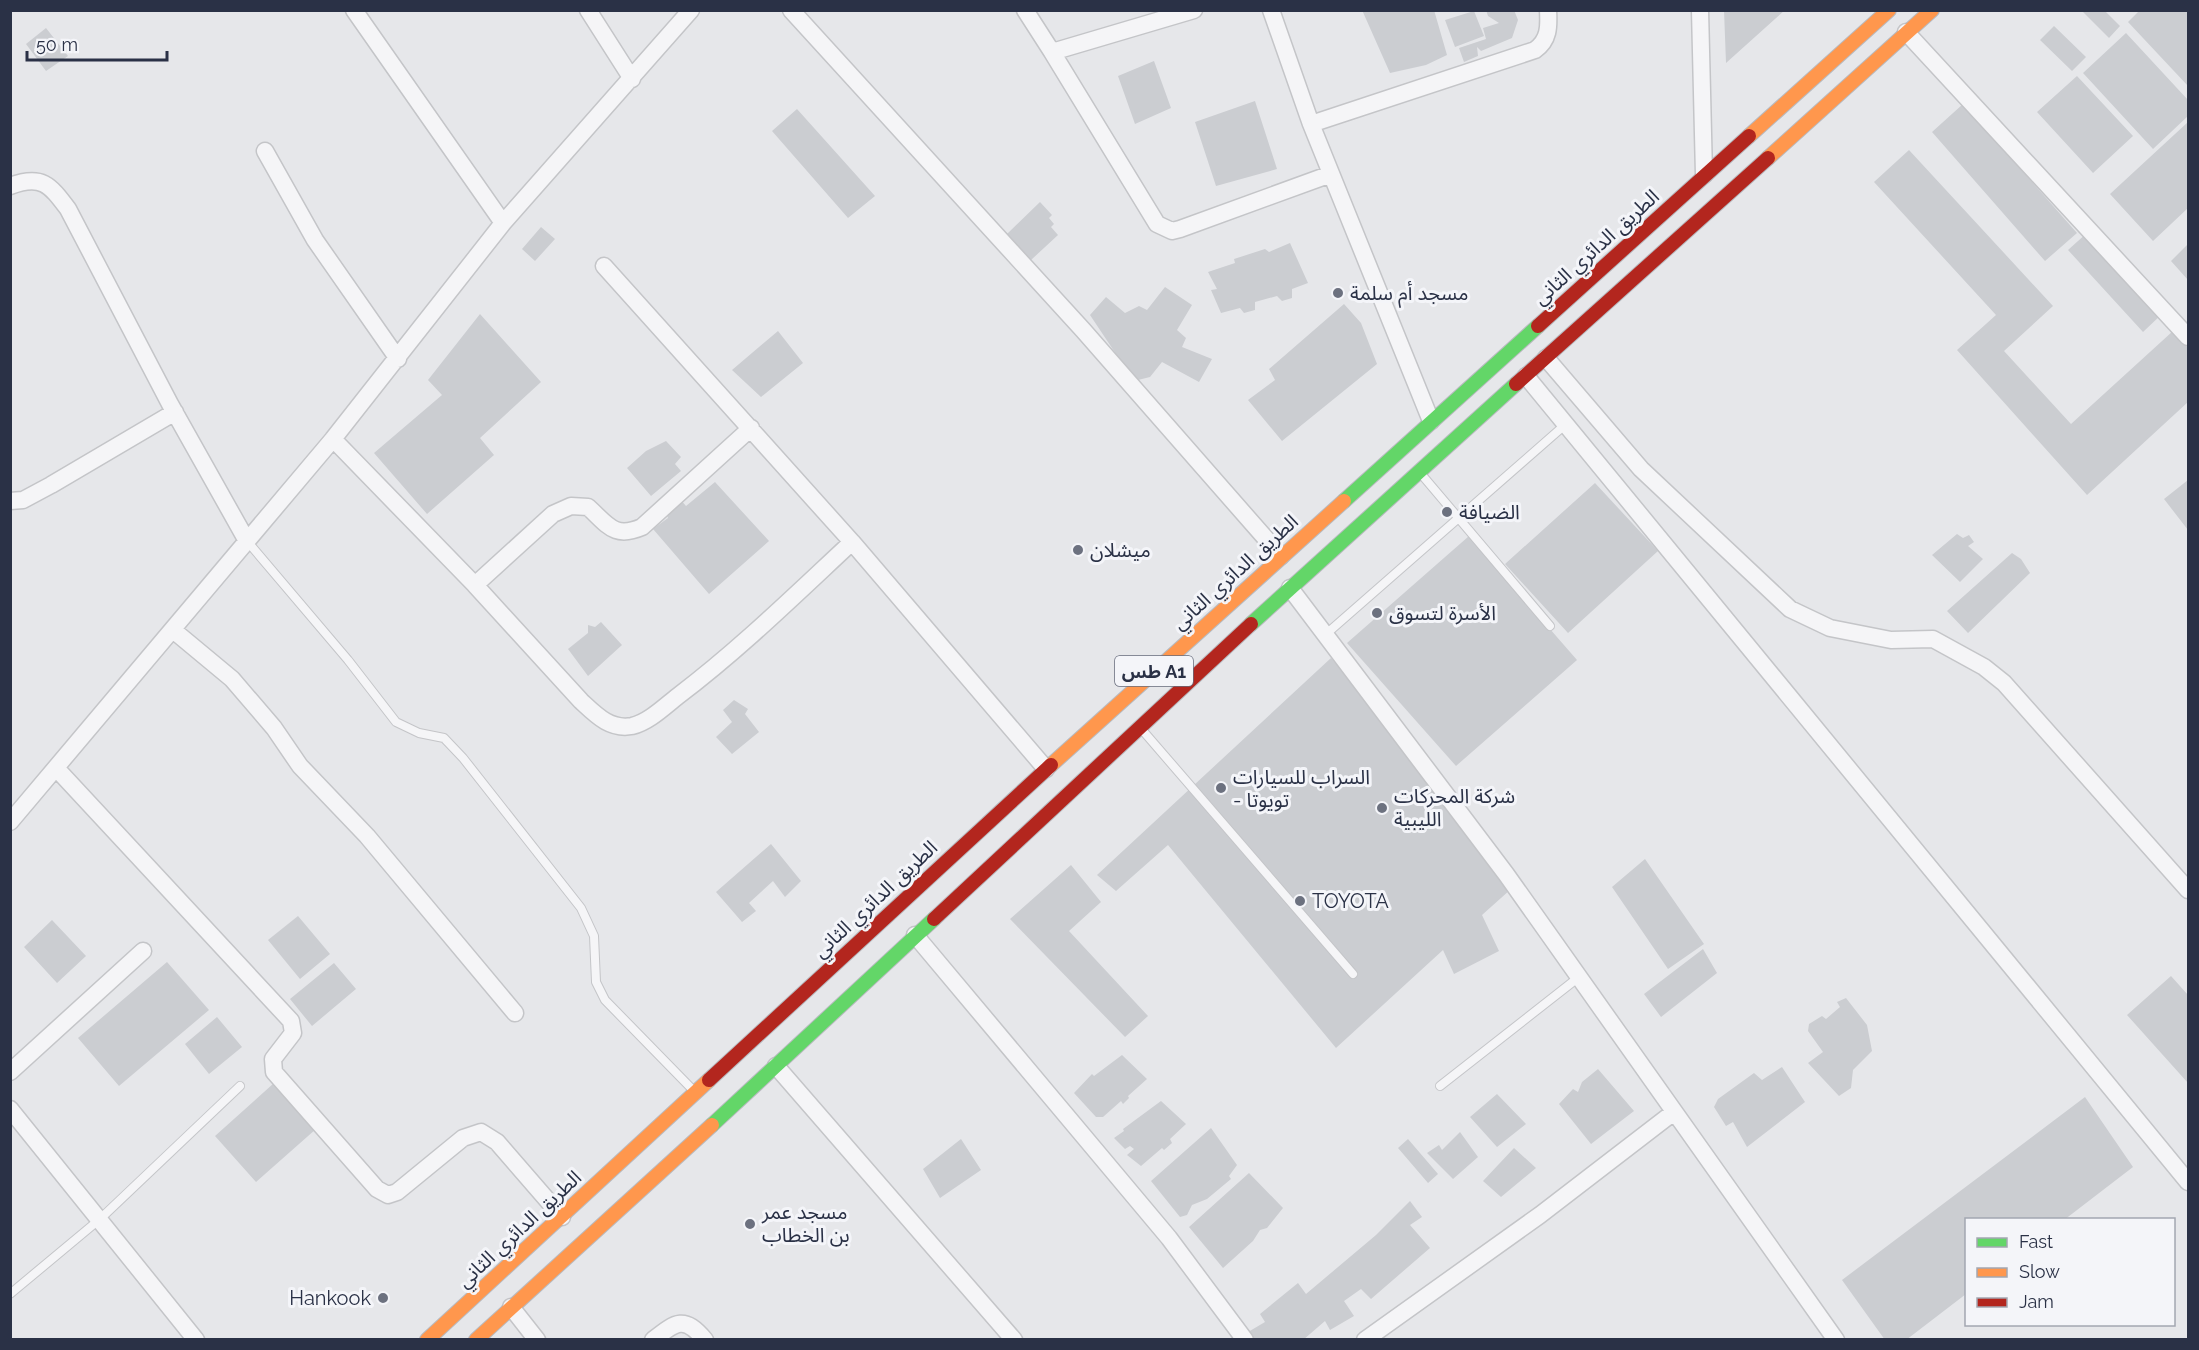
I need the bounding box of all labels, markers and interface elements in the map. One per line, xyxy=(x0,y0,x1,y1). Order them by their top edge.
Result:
scale bar xyxy=(27,24,166,62)
text: 50 m xyxy=(36,34,78,55)
street label: الطريق الدائري الثاني xyxy=(1528,184,1666,312)
place label: مسجد أم سلمة xyxy=(1350,281,1468,308)
marker: مسجد أم سلمة xyxy=(1331,286,1345,300)
place label: الضيافة xyxy=(1459,500,1520,524)
marker: الضيافة xyxy=(1440,505,1454,519)
street label: الطريق الدائري الثاني xyxy=(1167,509,1305,637)
place label: ميشلان xyxy=(1090,538,1151,562)
marker: ميشلان xyxy=(1071,543,1085,557)
place label: الأسرة لتسوق xyxy=(1389,601,1496,625)
marker: الأسرة لتسوق xyxy=(1370,606,1384,620)
road number: طس A1 xyxy=(1115,656,1193,686)
place label: السراب للسيارات - تويوتا xyxy=(1233,765,1370,812)
marker: السراب للسيارات - تويوتا xyxy=(1214,781,1228,795)
place label: شركة المحركات الليبية xyxy=(1394,784,1515,831)
marker: شركة المحركات الليبية xyxy=(1375,801,1389,815)
street label: الطريق الدائري الثاني xyxy=(808,835,945,965)
place label: TOYOTA xyxy=(1312,889,1389,913)
marker: TOYOTA xyxy=(1293,894,1307,908)
street label: الطريق الدائري الثاني xyxy=(452,1165,589,1295)
place label: مسجد عمر بن الخطاب xyxy=(761,1200,850,1247)
marker: مسجد عمر بن الخطاب xyxy=(743,1217,757,1231)
legend xyxy=(1965,1218,2175,1326)
text: Fast xyxy=(2019,1231,2053,1252)
text: Slow xyxy=(2019,1261,2060,1282)
place label: Hankook xyxy=(289,1286,371,1310)
marker: Hankook xyxy=(376,1291,390,1305)
text: Jam xyxy=(2019,1291,2054,1312)

